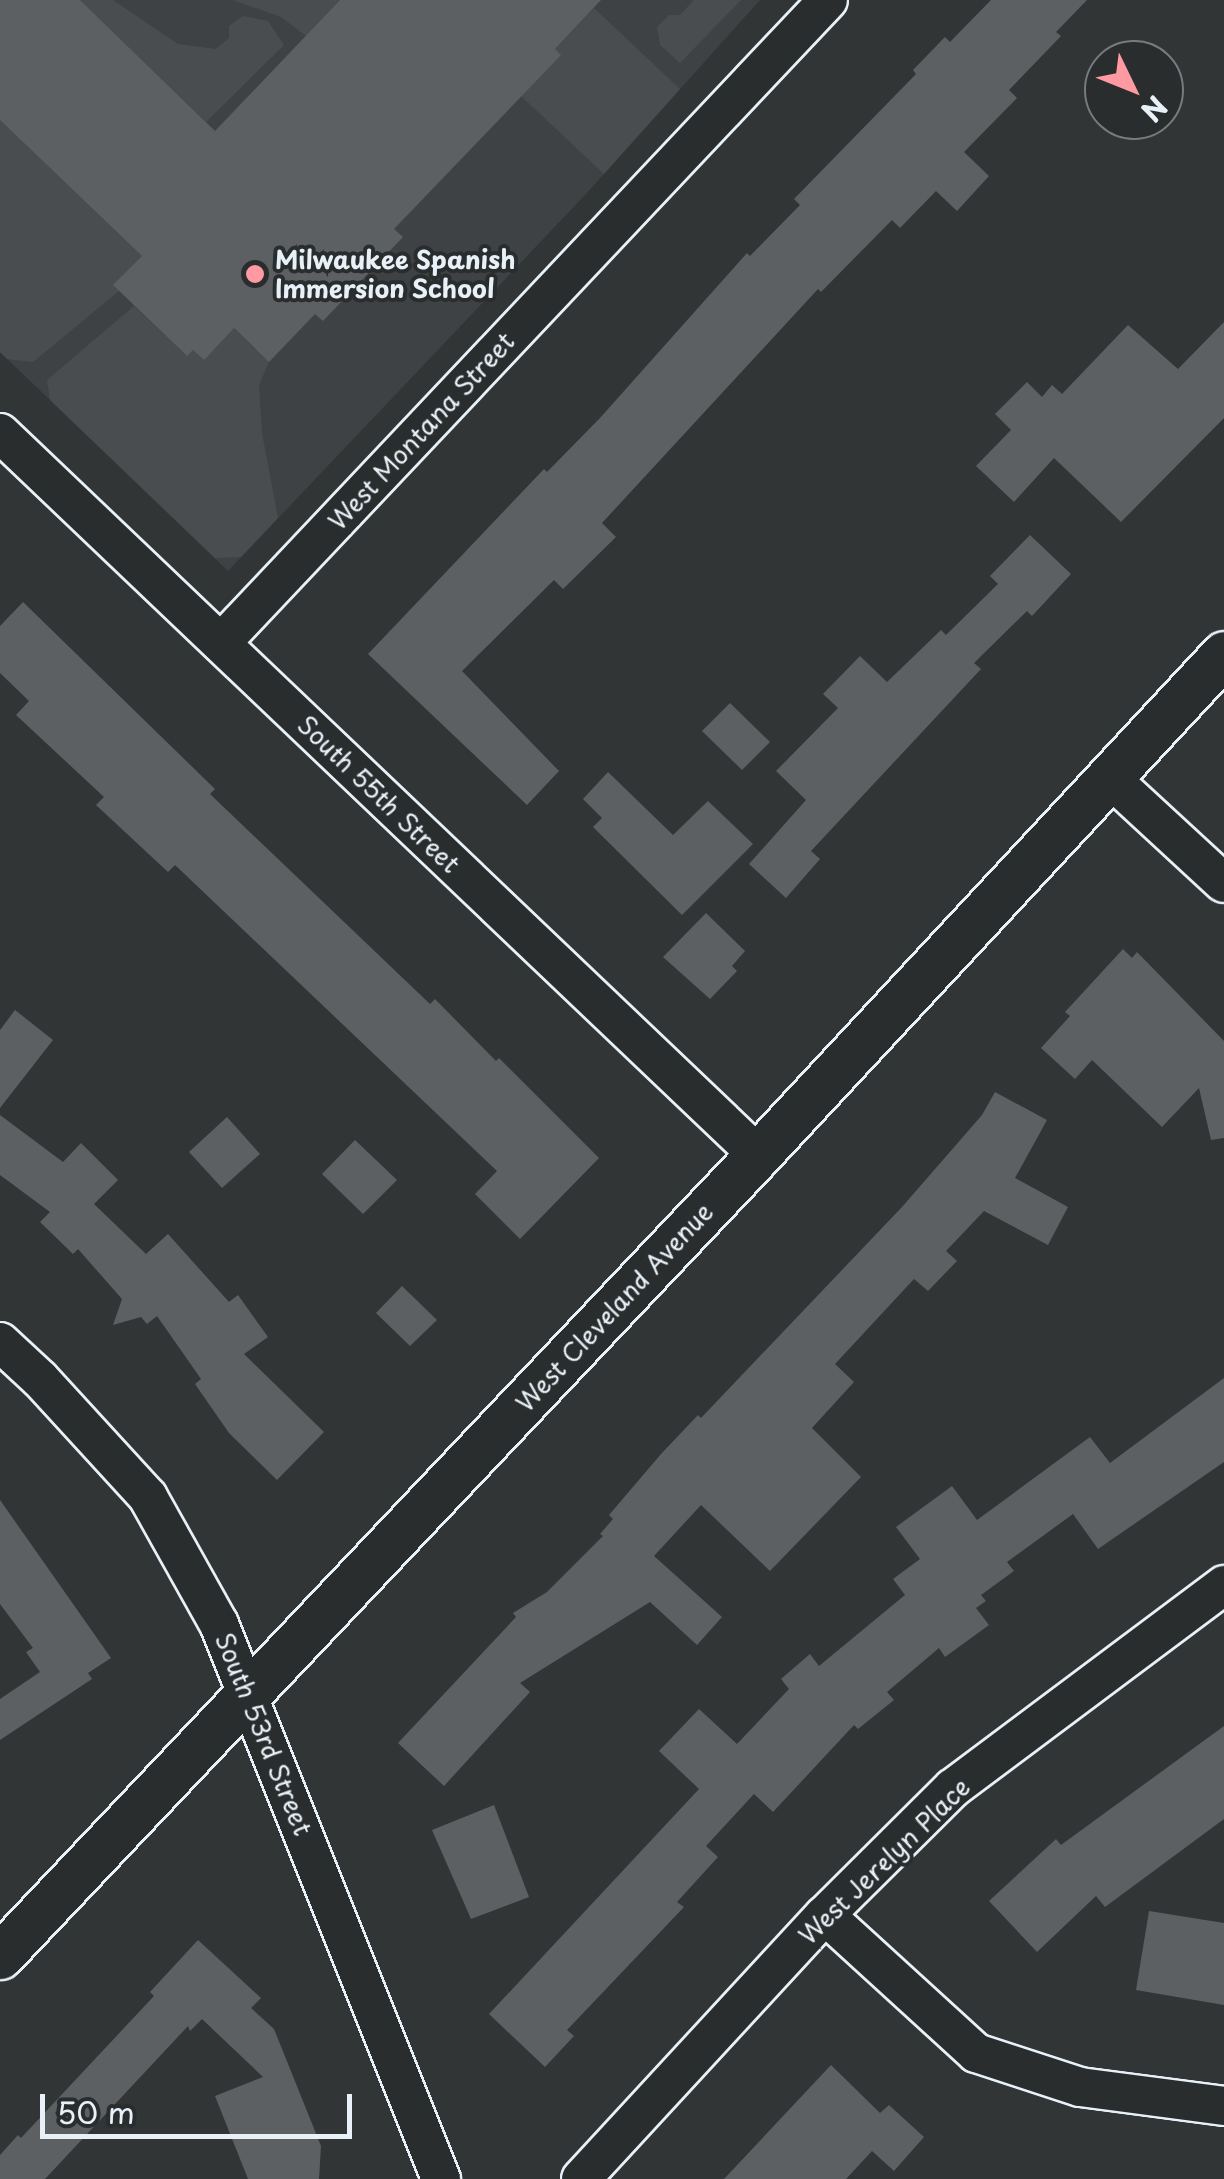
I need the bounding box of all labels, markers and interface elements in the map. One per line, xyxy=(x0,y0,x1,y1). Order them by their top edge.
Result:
north arrow xyxy=(1084,40,1184,140)
text: N xyxy=(1132,87,1178,132)
place label: Milwaukee Spanish Immersion School xyxy=(275,245,517,304)
marker: Milwaukee Spanish Immersion School xyxy=(244,263,266,285)
street label: West Montana Street xyxy=(322,326,520,536)
street label: South 55th Street xyxy=(291,708,467,880)
street label: West Cleveland Avenue xyxy=(509,1196,719,1418)
street label: South 53rd Street xyxy=(209,1627,319,1841)
street label: West Jerelyn Place xyxy=(791,1771,977,1951)
scale bar xyxy=(45,2074,358,2136)
text: 50 m xyxy=(57,2089,135,2134)

